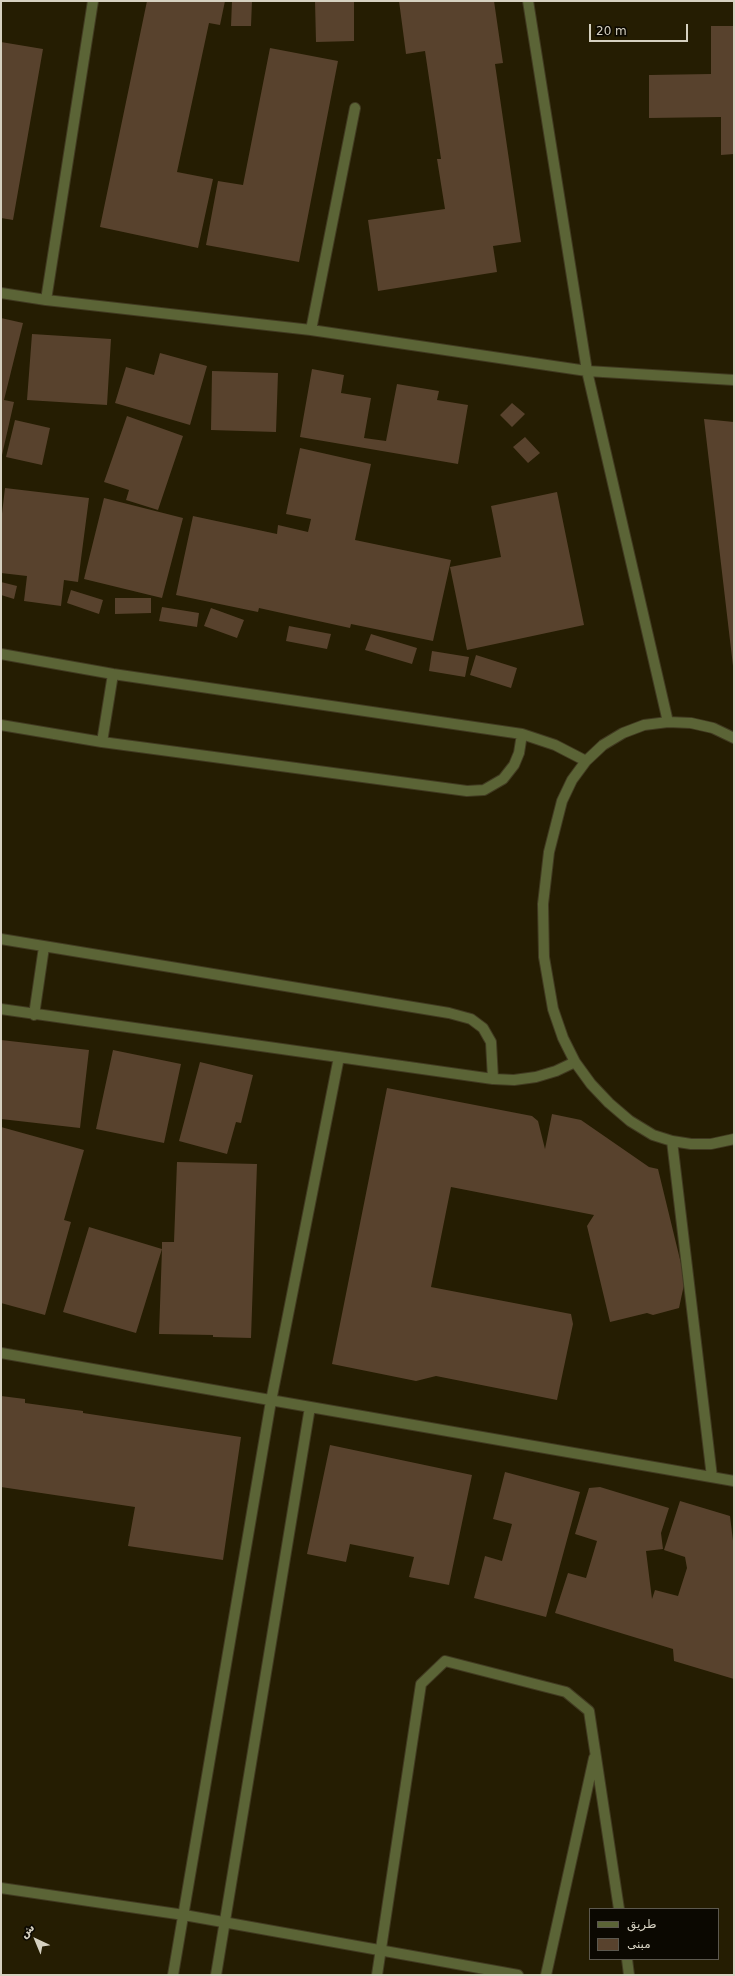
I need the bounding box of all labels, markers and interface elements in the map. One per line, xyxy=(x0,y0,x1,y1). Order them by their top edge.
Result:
scale bar xyxy=(591,16,690,42)
text: 20 m xyxy=(596,24,627,38)
legend xyxy=(589,1908,719,1960)
text: طريق xyxy=(627,1917,657,1931)
north arrow xyxy=(16,1920,56,1960)
text: ش xyxy=(17,1921,37,1941)
text: مبنى xyxy=(627,1937,651,1951)

